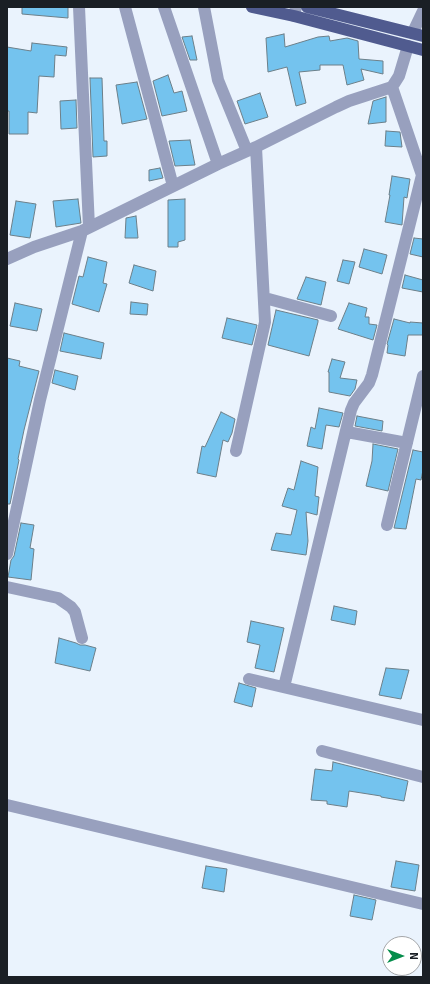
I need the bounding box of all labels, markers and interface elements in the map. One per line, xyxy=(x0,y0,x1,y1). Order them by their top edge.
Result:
north arrow xyxy=(382,936,422,976)
text: N xyxy=(407,952,420,960)

